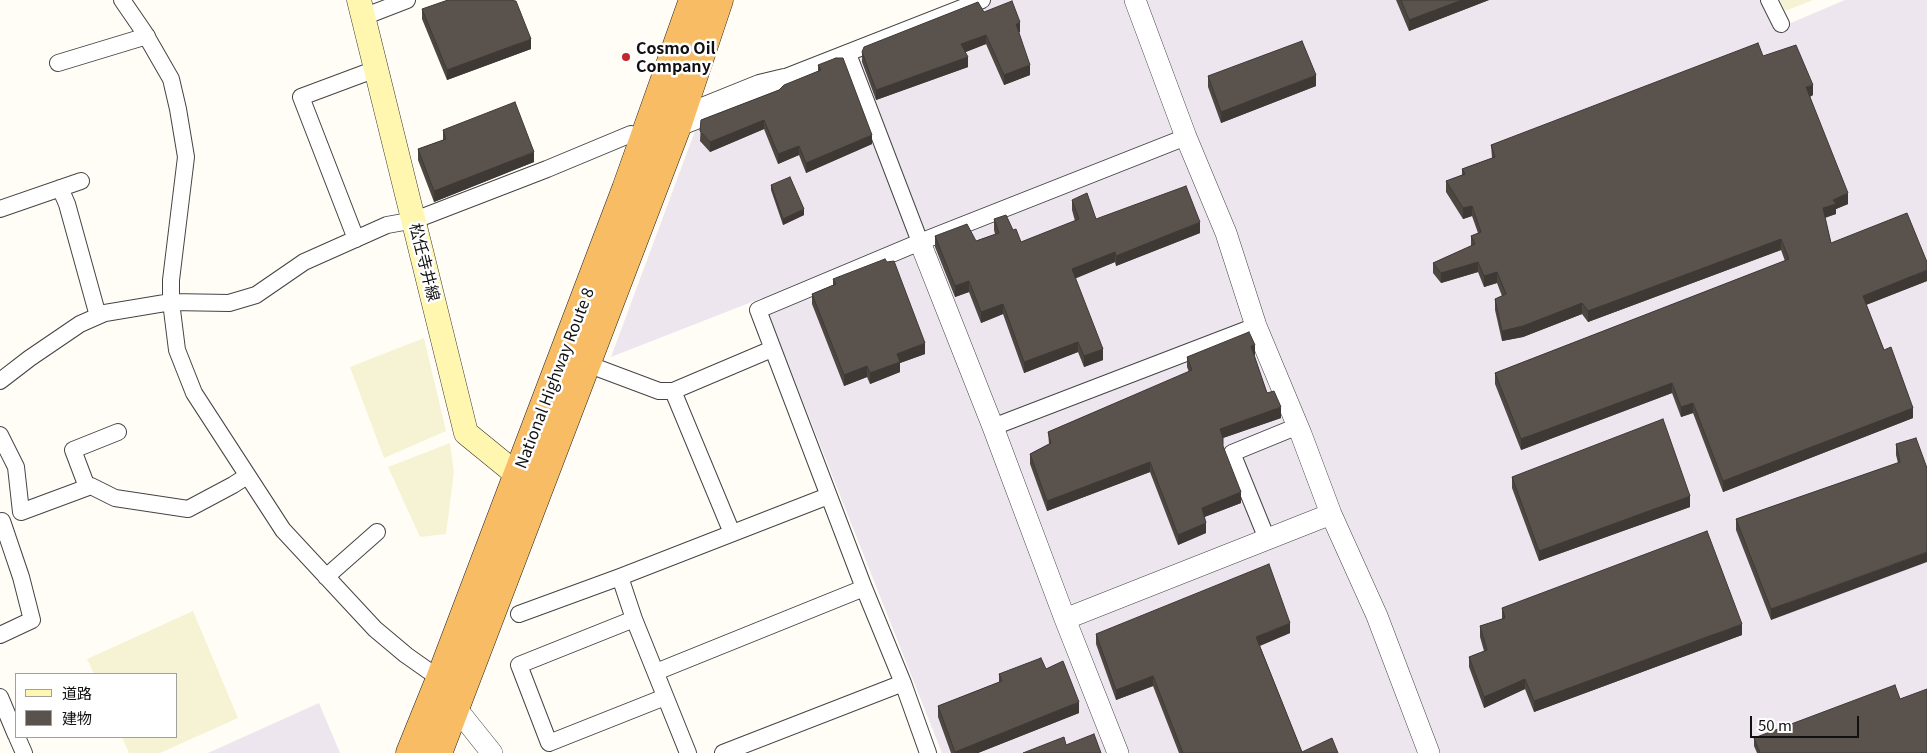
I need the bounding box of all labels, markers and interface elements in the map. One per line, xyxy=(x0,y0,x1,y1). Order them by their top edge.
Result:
place label: Cosmo Oil Company xyxy=(636,38,716,76)
marker: Cosmo Oil Company xyxy=(620,51,632,63)
street label: 松任寺井線 xyxy=(406,221,444,303)
street label: National Highway Route 8 xyxy=(511,285,597,471)
legend xyxy=(15,673,178,738)
text: 道路 xyxy=(62,682,92,703)
scale bar xyxy=(1752,706,1861,738)
text: 建物 xyxy=(62,707,92,728)
text: 50 m xyxy=(1758,714,1792,735)

